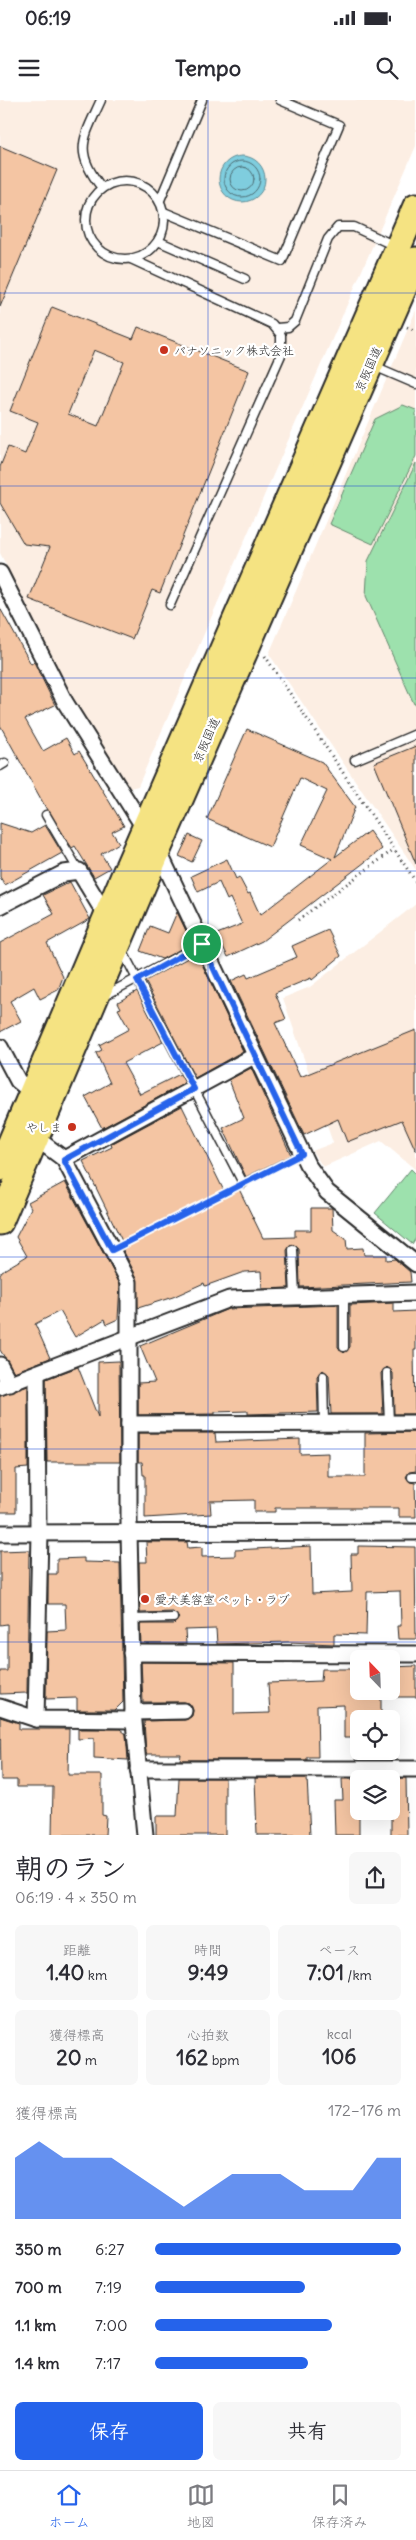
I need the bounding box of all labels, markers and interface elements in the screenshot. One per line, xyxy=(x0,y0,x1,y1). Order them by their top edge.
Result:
text: 06:19 xyxy=(25,6,71,30)
icon: menu xyxy=(15,54,43,82)
text: Tempo xyxy=(175,54,241,82)
icon: search xyxy=(373,54,401,82)
place label: パナソニック株式会社 xyxy=(174,343,294,358)
marker: パナソニック株式会社 xyxy=(158,344,170,356)
street label: 京阪国道 xyxy=(351,344,385,394)
street label: 京阪国道 xyxy=(189,715,223,765)
pin xyxy=(181,923,223,965)
icon: arrive xyxy=(188,930,216,958)
place label: やしま xyxy=(26,1120,62,1135)
marker: やしま xyxy=(66,1121,78,1133)
place label: 愛犬美容室 ペット・ラブ xyxy=(155,1592,290,1607)
marker: 愛犬美容室 ペット・ラブ xyxy=(139,1593,151,1605)
north arrow xyxy=(350,1650,400,1700)
map controls xyxy=(350,1650,400,1820)
button: locate xyxy=(350,1710,400,1760)
button: layers xyxy=(350,1770,400,1820)
text: 朝のラン xyxy=(15,1850,127,1886)
button: share xyxy=(349,1852,401,1904)
text: 06:19 · 4 × 350 m xyxy=(15,1887,137,1907)
text: 距離 xyxy=(63,1941,91,1959)
text: 時間 xyxy=(194,1941,222,1959)
text: ペース xyxy=(319,1941,360,1959)
text: 1.40 xyxy=(46,1959,84,1986)
text: 9:49 xyxy=(187,1959,229,1986)
text: 7:01 xyxy=(307,1959,344,1986)
text: km xyxy=(84,1966,107,1984)
text: /km xyxy=(344,1966,372,1984)
text: kcal xyxy=(327,2025,352,2043)
text: 獲得標高 xyxy=(49,2026,105,2044)
text: 心拍数 xyxy=(187,2026,229,2044)
text: 106 xyxy=(322,2043,356,2070)
text: 20 xyxy=(56,2044,82,2071)
text: 162 xyxy=(176,2044,208,2071)
text: m xyxy=(82,2051,97,2069)
text: bpm xyxy=(208,2051,240,2069)
text: 172–176 m xyxy=(328,2100,401,2120)
text: 獲得標高 xyxy=(15,2103,79,2123)
text: 350 m xyxy=(15,2239,62,2259)
text: 6:27 xyxy=(95,2239,124,2259)
text: 700 m xyxy=(15,2277,62,2297)
text: 7:19 xyxy=(95,2277,122,2297)
text: 1.1 km xyxy=(15,2315,56,2335)
text: 7:00 xyxy=(95,2315,128,2335)
text: 1.4 km xyxy=(15,2353,60,2373)
text: 7:17 xyxy=(95,2353,121,2373)
button: 保存 xyxy=(15,2402,203,2460)
button: 共有 xyxy=(213,2402,401,2460)
tab: ホーム xyxy=(48,2481,90,2531)
tab: 地図 xyxy=(187,2481,215,2531)
tab: 保存済み xyxy=(312,2481,368,2531)

